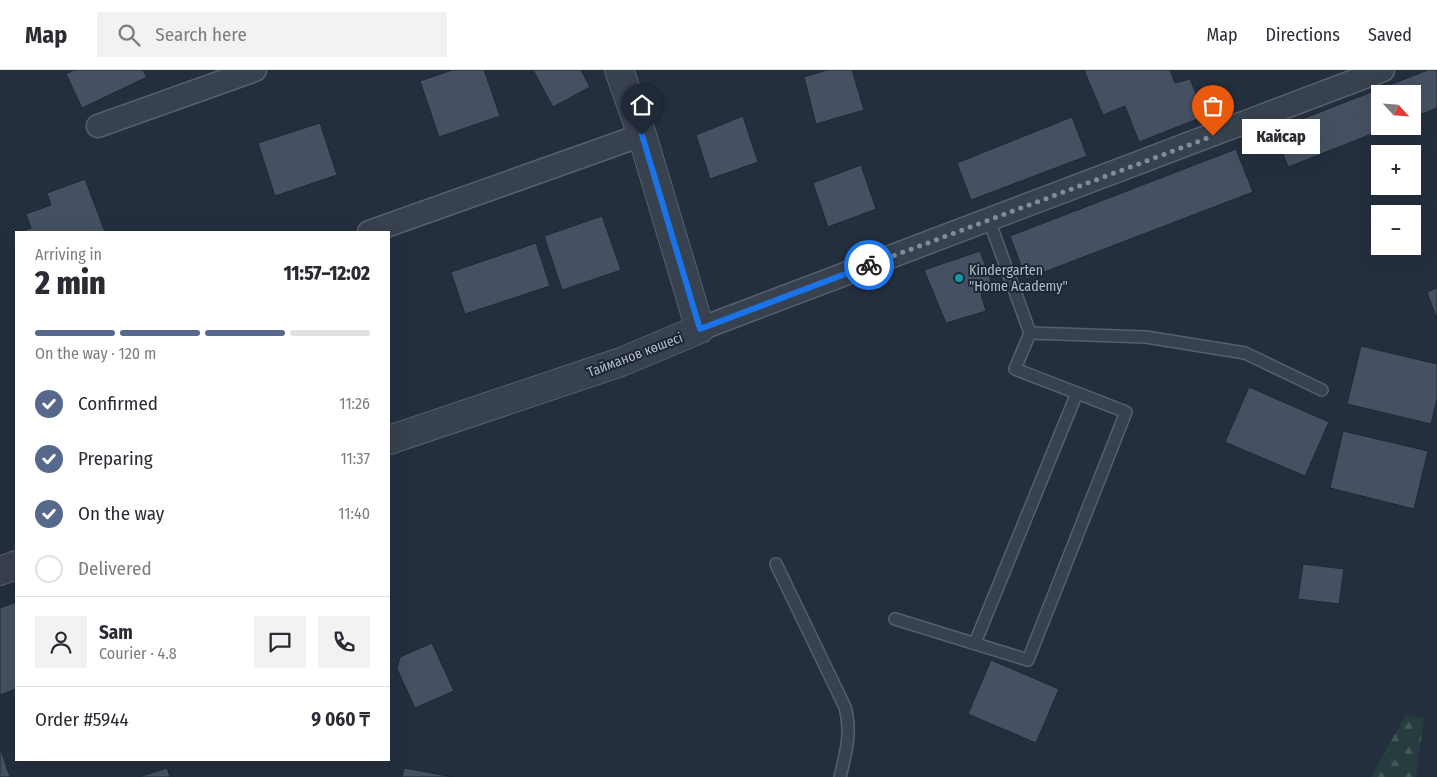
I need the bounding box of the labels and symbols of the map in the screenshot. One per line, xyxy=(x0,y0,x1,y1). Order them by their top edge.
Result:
pin xyxy=(621,84,663,135)
pin xyxy=(1192,85,1234,136)
north arrow xyxy=(1371,85,1421,135)
callout: Кайсар xyxy=(1243,118,1320,154)
courier xyxy=(844,240,894,290)
place label: Kindergarten "Home Academy" xyxy=(969,262,1068,295)
marker: Kindergarten "Home Academy" xyxy=(953,272,965,284)
street label: Тайманов көшесі xyxy=(585,329,685,381)

